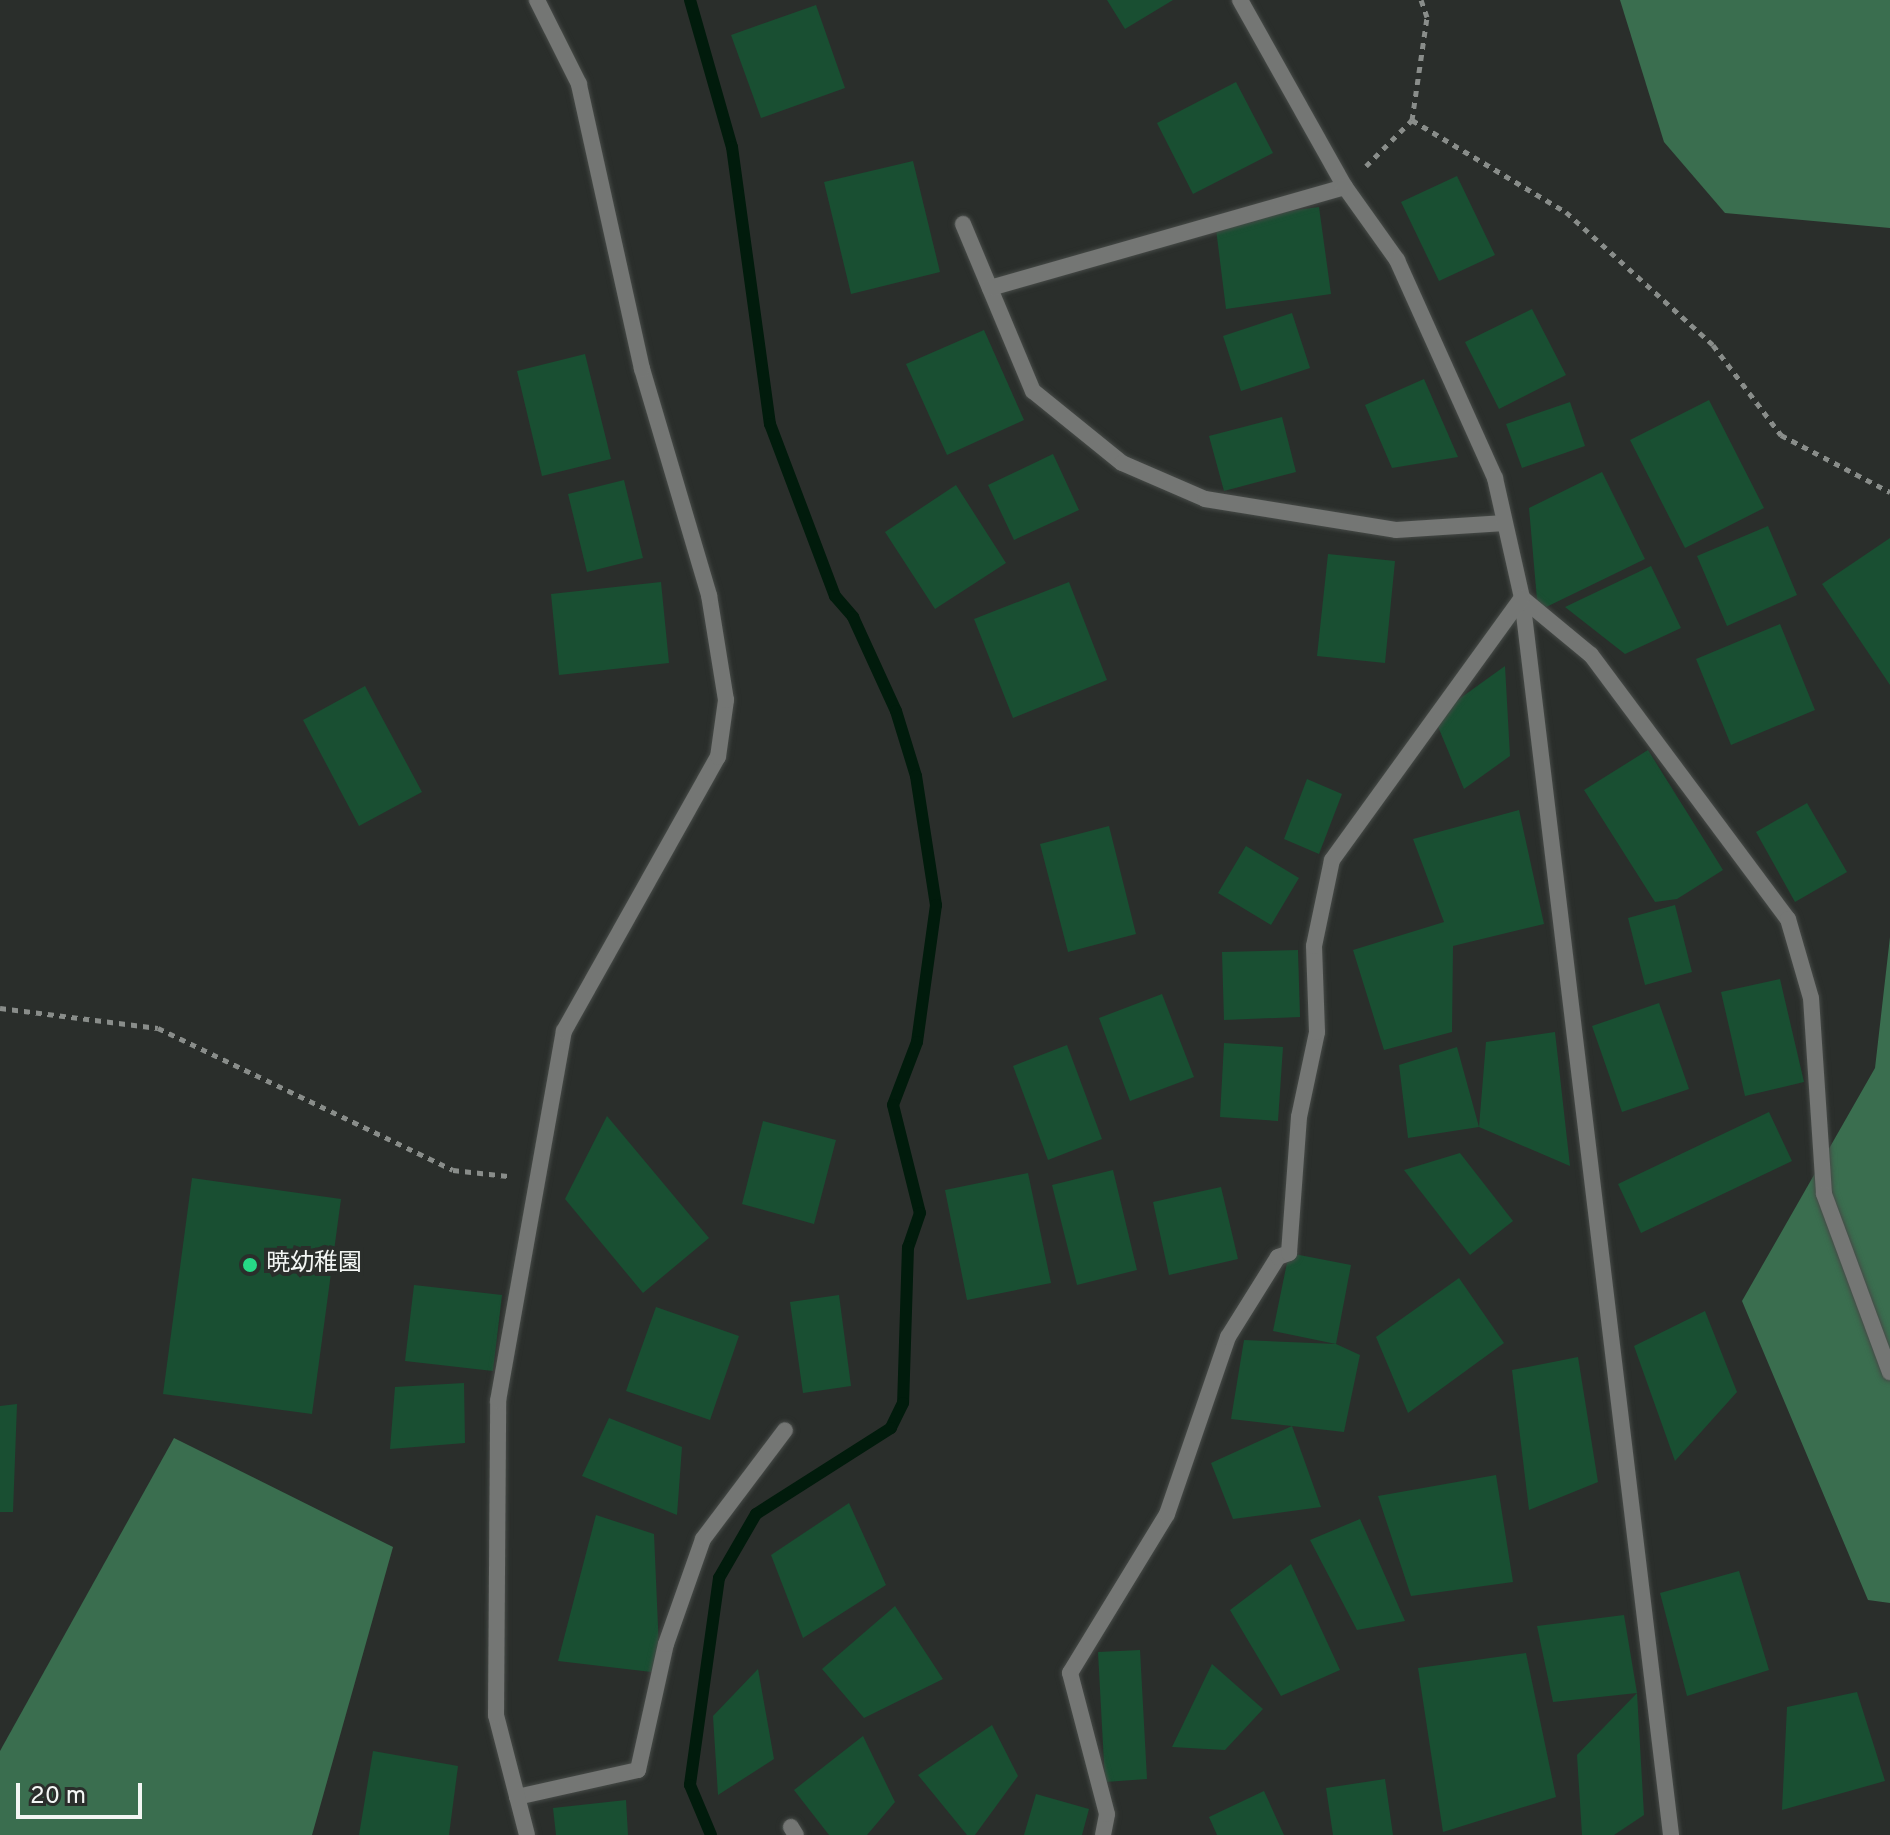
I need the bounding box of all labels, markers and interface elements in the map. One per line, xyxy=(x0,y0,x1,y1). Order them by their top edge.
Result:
place label: 暁幼稚園 xyxy=(266,1251,362,1279)
marker: 暁幼稚園 xyxy=(241,1256,259,1274)
scale bar xyxy=(20,1767,146,1817)
text: 20 m xyxy=(30,1782,86,1812)

